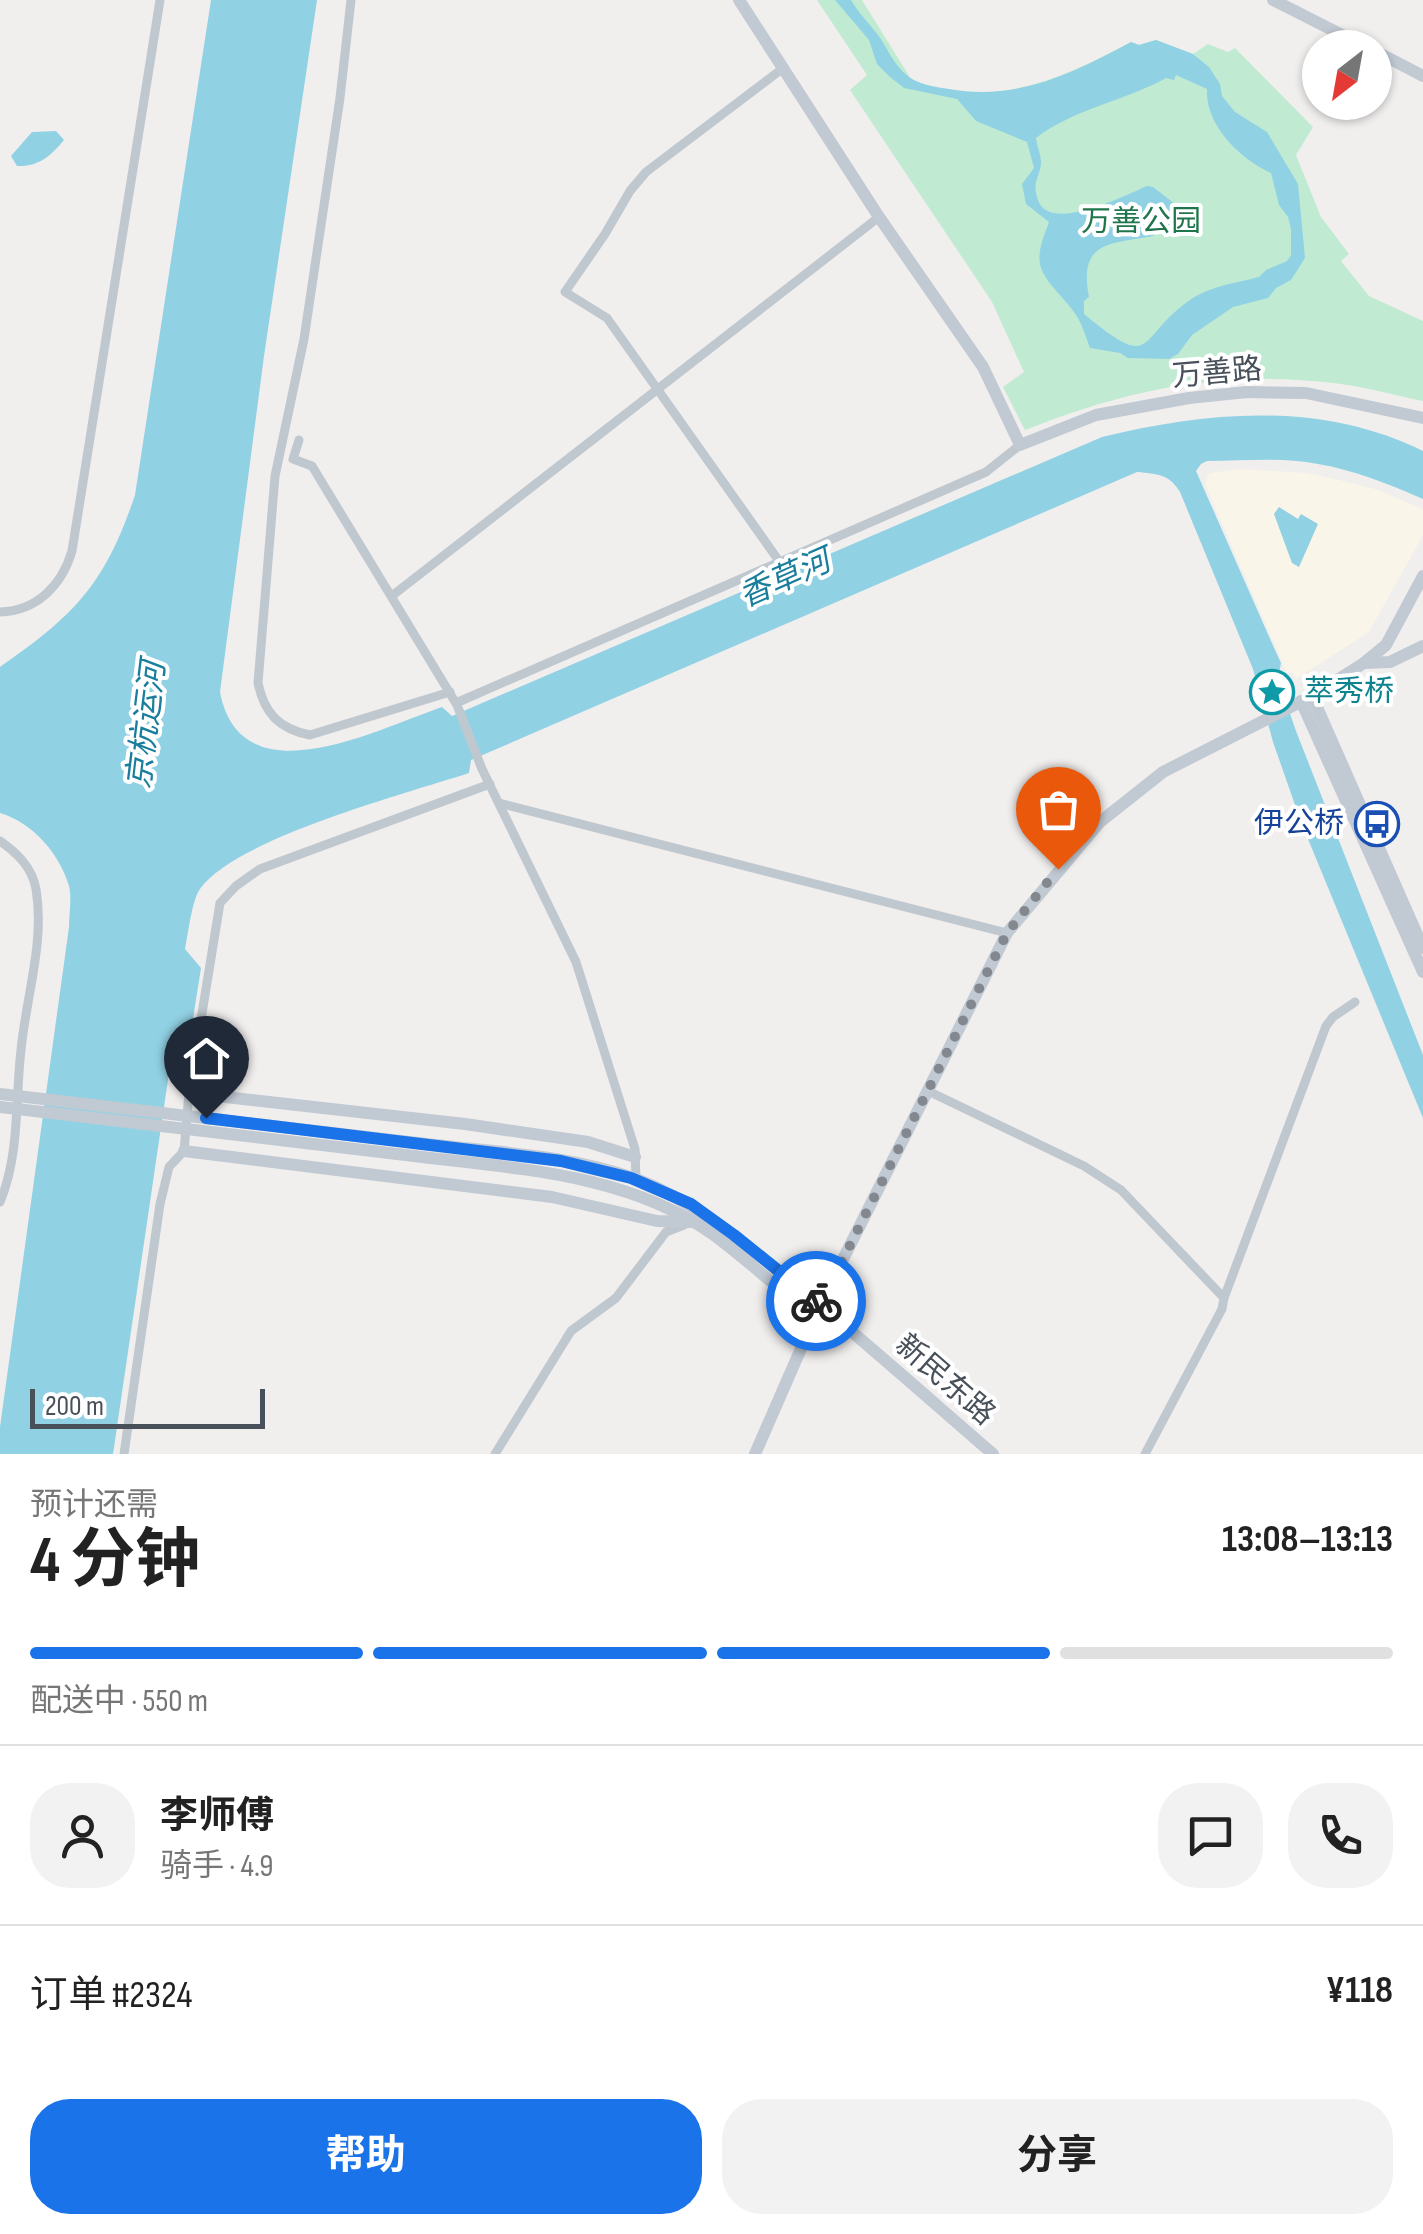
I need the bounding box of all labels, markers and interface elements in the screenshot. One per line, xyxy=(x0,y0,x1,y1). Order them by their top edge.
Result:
north arrow xyxy=(1302,30,1392,120)
map controls xyxy=(1302,30,1392,120)
park label: 万善公园 xyxy=(1081,204,1201,240)
street label: 万善路 xyxy=(1171,351,1263,395)
water label: 香草河 xyxy=(733,539,842,616)
water label: 京杭运河 xyxy=(120,653,175,791)
place icon: 萃秀桥 xyxy=(1249,669,1295,715)
place label: 萃秀桥 xyxy=(1304,674,1394,710)
pin xyxy=(1016,767,1101,870)
icon: bag xyxy=(1031,782,1086,837)
bus stop icon: 伊公桥 xyxy=(1354,801,1400,847)
place label: 伊公桥 xyxy=(1254,806,1344,842)
pin xyxy=(164,1016,249,1119)
icon: home xyxy=(179,1031,234,1086)
courier xyxy=(766,1251,866,1351)
icon: bike xyxy=(789,1274,844,1329)
street label: 新民东路 xyxy=(888,1327,1002,1433)
scale bar xyxy=(30,1384,265,1428)
text: 200 m xyxy=(45,1390,104,1423)
text: 预计还需 xyxy=(30,1486,158,1525)
text: 13:08–13:13 xyxy=(1222,1517,1393,1562)
text: 4 分钟 xyxy=(30,1523,200,1601)
text: 配送中 · 550 m xyxy=(30,1682,208,1721)
button: person xyxy=(30,1783,135,1888)
button: chat xyxy=(1158,1783,1263,1888)
button: phone xyxy=(1288,1783,1393,1888)
text: 李师傅 xyxy=(160,1794,274,1839)
text: 骑手 · 4.9 xyxy=(160,1847,273,1886)
text: ¥118 xyxy=(1326,1968,1393,2013)
text: 订单 #2324 xyxy=(30,1973,192,2018)
button: 帮助 xyxy=(30,2099,702,2214)
button: 分享 xyxy=(722,2099,1393,2214)

